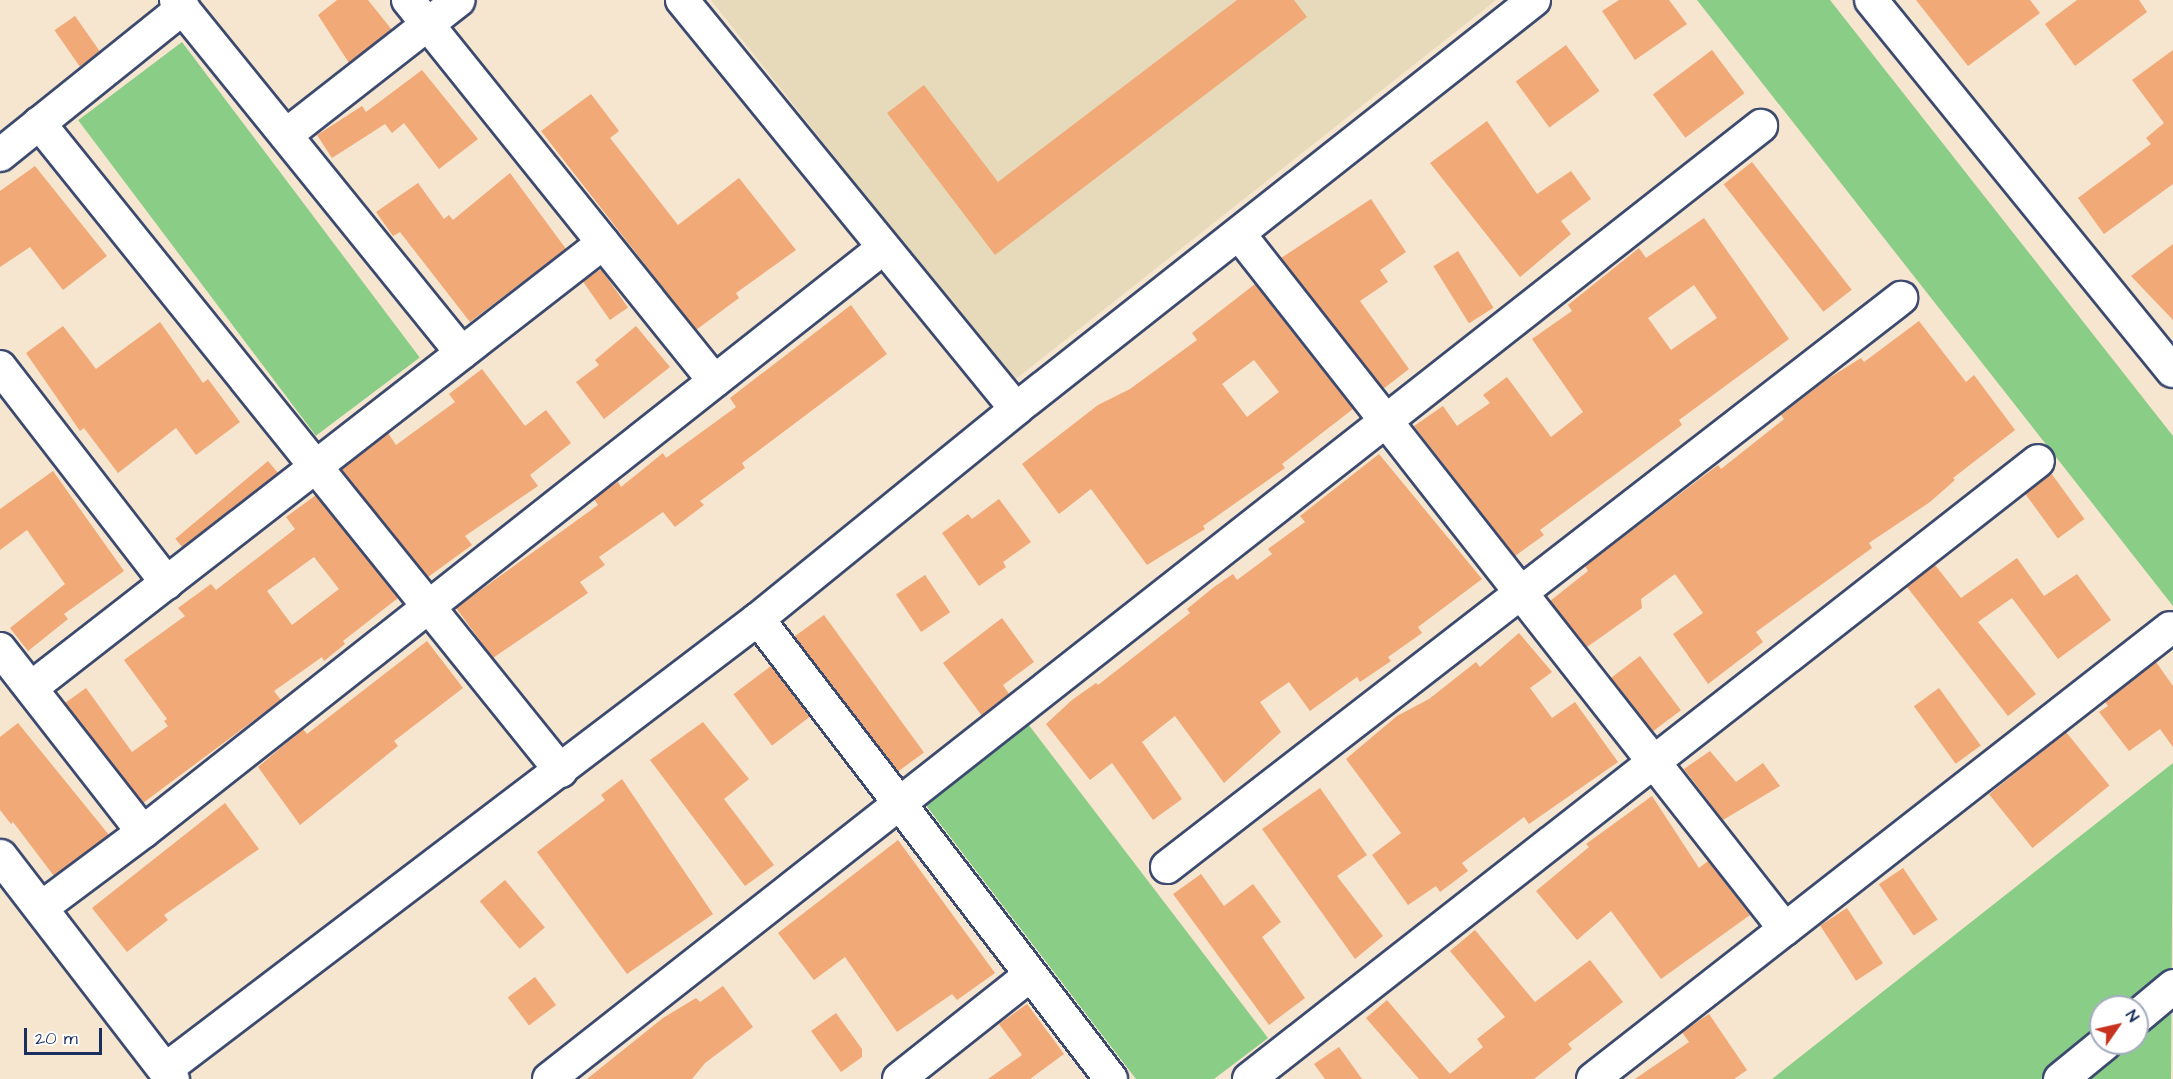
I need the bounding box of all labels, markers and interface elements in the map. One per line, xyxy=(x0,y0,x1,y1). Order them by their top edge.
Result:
north arrow xyxy=(2089,995,2149,1055)
text: N xyxy=(2120,1006,2144,1026)
scale bar xyxy=(27,1016,105,1054)
text: 20 m xyxy=(35,1026,78,1051)

